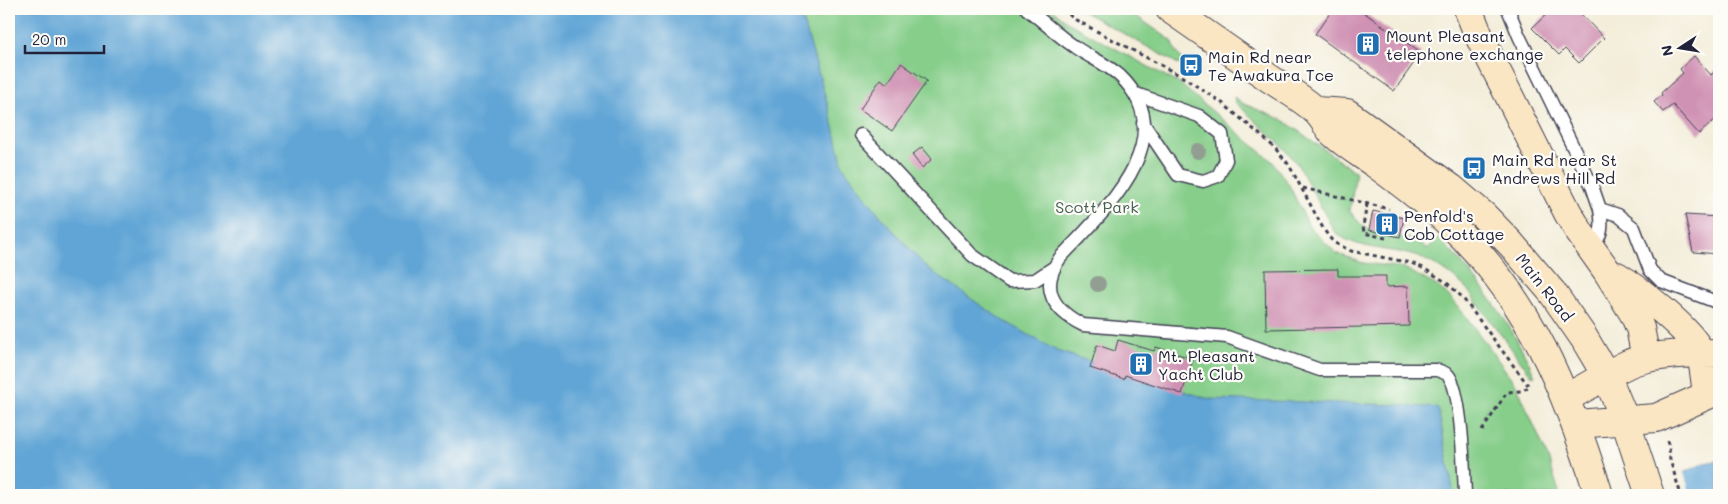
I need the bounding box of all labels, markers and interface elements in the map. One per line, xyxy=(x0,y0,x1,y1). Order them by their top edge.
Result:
scale bar xyxy=(25,22,104,54)
north arrow xyxy=(1656,22,1706,72)
place label: Mount Pleasant telephone exchange xyxy=(1386,25,1544,64)
text: 20 m xyxy=(32,29,66,49)
building icon: Mount Pleasant telephone exchange xyxy=(1355,31,1381,57)
text: N xyxy=(1656,44,1677,58)
place label: Main Rd near Te Awakura Tce xyxy=(1208,46,1334,85)
bus stop icon: Main Rd near Te Awakura Tce xyxy=(1178,52,1204,78)
place label: Main Rd near St Andrews Hill Rd xyxy=(1492,149,1617,188)
bus stop icon: Main Rd near St Andrews Hill Rd xyxy=(1461,155,1487,181)
park label: Scott Park xyxy=(1055,196,1139,217)
place label: Penfold's Cob Cottage xyxy=(1404,205,1504,244)
building icon: Penfold's Cob Cottage xyxy=(1374,211,1400,237)
street label: Main Road xyxy=(1512,248,1578,326)
place label: Mt. Pleasant Yacht Club xyxy=(1158,345,1255,384)
building icon: Mt. Pleasant Yacht Club xyxy=(1128,351,1154,377)

